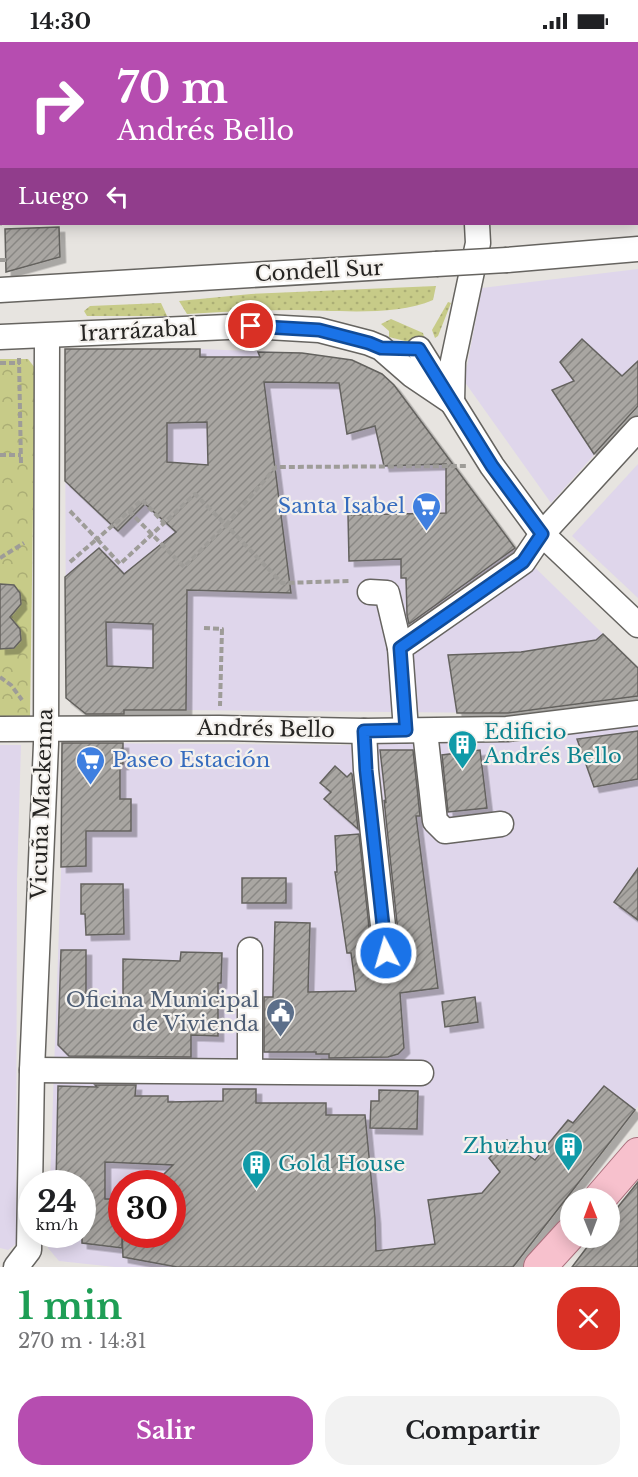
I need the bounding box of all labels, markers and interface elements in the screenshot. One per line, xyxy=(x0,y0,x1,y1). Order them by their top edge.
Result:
text: 14:30 xyxy=(30,8,91,35)
text: 70 m xyxy=(117,62,228,114)
icon: right xyxy=(18,66,96,144)
text: Andrés Bello xyxy=(117,114,294,147)
icon: left xyxy=(101,180,134,213)
text: Luego xyxy=(18,183,89,210)
street label: Condell Sur xyxy=(254,255,384,287)
pin xyxy=(225,300,276,351)
icon: arrive xyxy=(234,309,267,342)
street label: Irarrázabal xyxy=(79,315,198,347)
supermarket icon: Santa Isabel xyxy=(410,490,442,532)
place label: Santa Isabel xyxy=(278,493,405,519)
street label: Vicuña Mackenna xyxy=(26,708,58,901)
street label: Andrés Bello xyxy=(196,715,335,743)
place label: Edificio Andrés Bello xyxy=(483,719,622,769)
building icon: Edificio Andrés Bello xyxy=(447,728,479,770)
supermarket icon: Paseo Estación xyxy=(75,744,107,786)
place label: Paseo Estación xyxy=(112,747,270,773)
position arrow xyxy=(354,921,418,985)
place label: Oficina Municipal de Vivienda xyxy=(66,987,259,1037)
public building icon: Oficina Municipal de Vivienda xyxy=(264,996,296,1038)
building icon: Zhuzhu xyxy=(553,1130,585,1172)
place label: Zhuzhu xyxy=(463,1133,548,1159)
building icon: Gold House xyxy=(241,1148,273,1190)
place label: Gold House xyxy=(278,1151,405,1177)
speed limit sign: 30 xyxy=(108,1170,186,1248)
text: 24 xyxy=(37,1183,77,1220)
north arrow xyxy=(560,1188,620,1248)
map controls xyxy=(560,1188,620,1248)
text: km/h xyxy=(36,1215,78,1234)
text: 1 min xyxy=(18,1284,122,1329)
button: close xyxy=(557,1287,620,1350)
text: 270 m · 14:31 xyxy=(18,1329,147,1353)
button: Salir xyxy=(18,1396,313,1465)
button: Compartir xyxy=(325,1396,620,1465)

